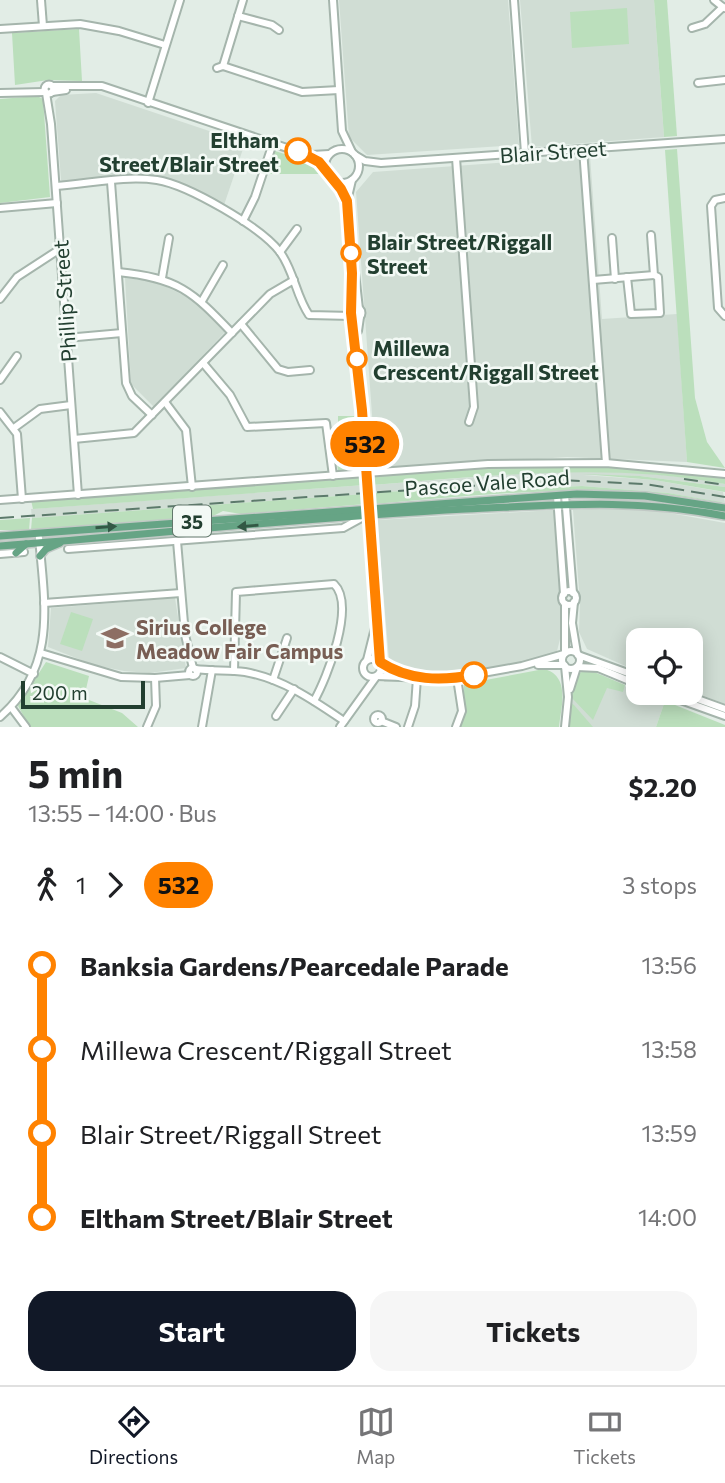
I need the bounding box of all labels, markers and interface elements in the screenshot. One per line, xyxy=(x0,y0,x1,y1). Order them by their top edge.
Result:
place label: Eltham Street/Blair Street xyxy=(99,127,279,176)
street label: Blair Street xyxy=(499,135,607,167)
marker: Eltham Street/Blair Street xyxy=(285,138,311,164)
place label: Blair Street/Riggall Street xyxy=(367,229,552,278)
street label: Phillip Street xyxy=(47,239,81,363)
marker: Blair Street/Riggall Street xyxy=(341,243,361,263)
place label: Millewa Crescent/Riggall Street xyxy=(373,335,599,384)
marker: Millewa Crescent/Riggall Street xyxy=(347,349,367,369)
line badge: 532 xyxy=(325,421,405,467)
text: 532 xyxy=(344,429,386,458)
street label: Pascoe Vale Road xyxy=(404,464,570,500)
road number: 35 xyxy=(173,506,211,536)
one-way arrow xyxy=(95,521,117,532)
one-way arrow xyxy=(236,521,258,532)
place label: Sirius College Meadow Fair Campus xyxy=(136,614,344,663)
school or university icon: Sirius College Meadow Fair Campus xyxy=(100,623,130,653)
map controls xyxy=(626,628,703,705)
button: locate xyxy=(626,628,703,705)
unlabelled marker xyxy=(461,662,487,688)
scale bar xyxy=(21,678,145,710)
text: 200 m xyxy=(32,681,88,704)
text: 5 min xyxy=(28,749,123,796)
text: $2.20 xyxy=(628,771,697,802)
text: 13:55 – 14:00 · Bus xyxy=(28,799,217,827)
icon: walk xyxy=(28,866,66,904)
icon: forward xyxy=(96,866,134,904)
text: 532 xyxy=(158,870,199,899)
text: 1 xyxy=(76,871,86,899)
text: 3 stops xyxy=(622,871,697,899)
text: Banksia Gardens/Pearcedale Parade xyxy=(80,950,509,981)
text: 13:56 xyxy=(641,951,697,979)
text: Millewa Crescent/Riggall Street xyxy=(80,1034,452,1065)
text: 13:58 xyxy=(641,1035,697,1063)
text: Blair Street/Riggall Street xyxy=(80,1118,381,1149)
text: 13:59 xyxy=(641,1119,697,1147)
text: Eltham Street/Blair Street xyxy=(80,1202,393,1233)
text: 14:00 xyxy=(638,1203,697,1231)
button: Start xyxy=(28,1291,356,1371)
button: Tickets xyxy=(370,1291,697,1371)
tab: Directions xyxy=(89,1403,178,1468)
tab: Map xyxy=(356,1403,395,1468)
tab: Tickets xyxy=(573,1403,636,1468)

